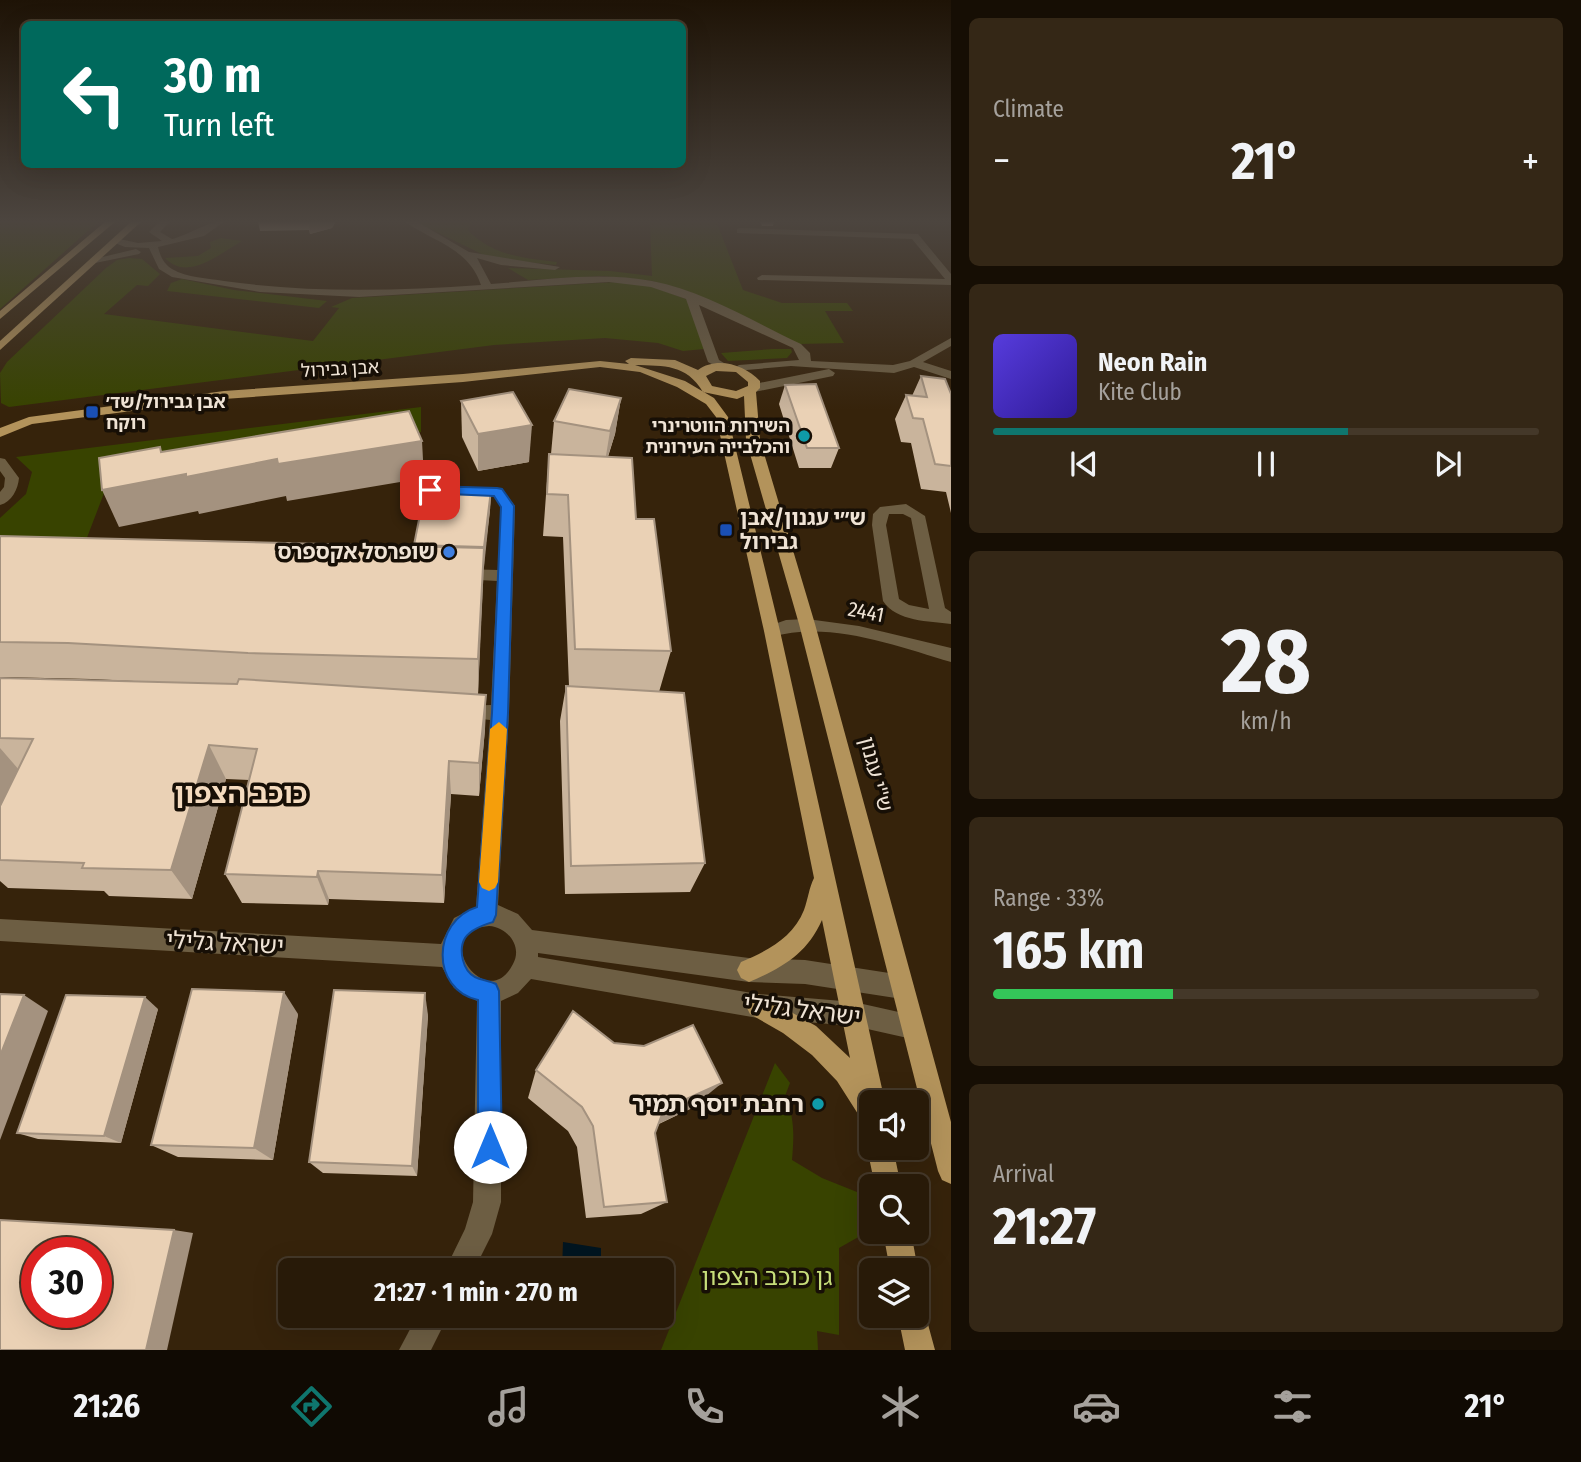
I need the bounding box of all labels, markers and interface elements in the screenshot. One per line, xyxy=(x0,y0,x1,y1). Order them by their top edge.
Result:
text: 30 m xyxy=(164,46,262,105)
icon: left xyxy=(49,49,140,140)
text: Climate xyxy=(993,95,1064,123)
text: Turn left xyxy=(164,106,274,144)
text: 21° xyxy=(1231,130,1301,193)
text: − xyxy=(993,138,1010,184)
text: + xyxy=(1522,138,1539,184)
text: Neon Rain xyxy=(1098,347,1207,378)
street label: אבן גבירול xyxy=(300,356,380,382)
text: Kite Club xyxy=(1098,378,1182,406)
place label: אבן גבירול/שד׳ רוקח xyxy=(106,391,226,434)
marker: אבן גבירול/שד׳ רוקח xyxy=(84,404,100,420)
place label: השירות הווטרינרי והכלבייה העירונית xyxy=(645,415,790,458)
marker: השירות הווטרינרי והכלבייה העירונית xyxy=(796,428,812,444)
icon: previous xyxy=(1065,445,1103,483)
icon: pause xyxy=(1247,445,1285,483)
icon: next xyxy=(1429,445,1467,483)
pin xyxy=(400,460,460,520)
icon: arrive xyxy=(411,471,449,509)
place label: ש״י עגנון/אבן גבירול xyxy=(740,505,866,555)
marker: ש״י עגנון/אבן גבירול xyxy=(718,522,734,538)
place label: שופרסל אקספרס xyxy=(277,539,435,565)
marker: שופרסל אקספרס xyxy=(441,544,457,560)
street label: 2441 xyxy=(846,596,886,628)
text: 28 xyxy=(1221,607,1311,716)
text: km/h xyxy=(1240,707,1292,735)
street label: ש''י עגנון xyxy=(854,734,898,814)
district label: כוכב הצפון xyxy=(175,777,307,810)
text: Range · 33% xyxy=(993,884,1104,912)
text: 165 km xyxy=(993,919,1144,982)
street label: ישראל גלילי xyxy=(165,926,285,960)
street label: ישראל גלילי xyxy=(742,989,862,1031)
place label: רחבת יוסף תמיר xyxy=(632,1090,804,1118)
map controls xyxy=(859,1090,929,1328)
button: sound xyxy=(859,1090,929,1160)
marker: רחבת יוסף תמיר xyxy=(810,1096,826,1112)
position arrow xyxy=(453,1110,527,1184)
text: Arrival xyxy=(993,1160,1054,1188)
button: search xyxy=(859,1174,929,1244)
text: 21:27 xyxy=(993,1195,1096,1258)
speed limit sign: 30 xyxy=(21,1237,112,1328)
button: layers xyxy=(859,1258,929,1328)
park label: גן כוכב הצפון xyxy=(701,1263,833,1291)
text: 21:27 · 1 min · 270 m xyxy=(374,1277,578,1308)
icon: directions xyxy=(287,1382,336,1431)
icon: music xyxy=(484,1382,533,1431)
icon: phone xyxy=(680,1382,729,1431)
icon: climate xyxy=(876,1382,925,1431)
icon: car xyxy=(1072,1382,1121,1431)
icon: filters xyxy=(1268,1382,1317,1431)
text: 21:26 xyxy=(74,1387,140,1425)
text: 21° xyxy=(1465,1387,1507,1425)

